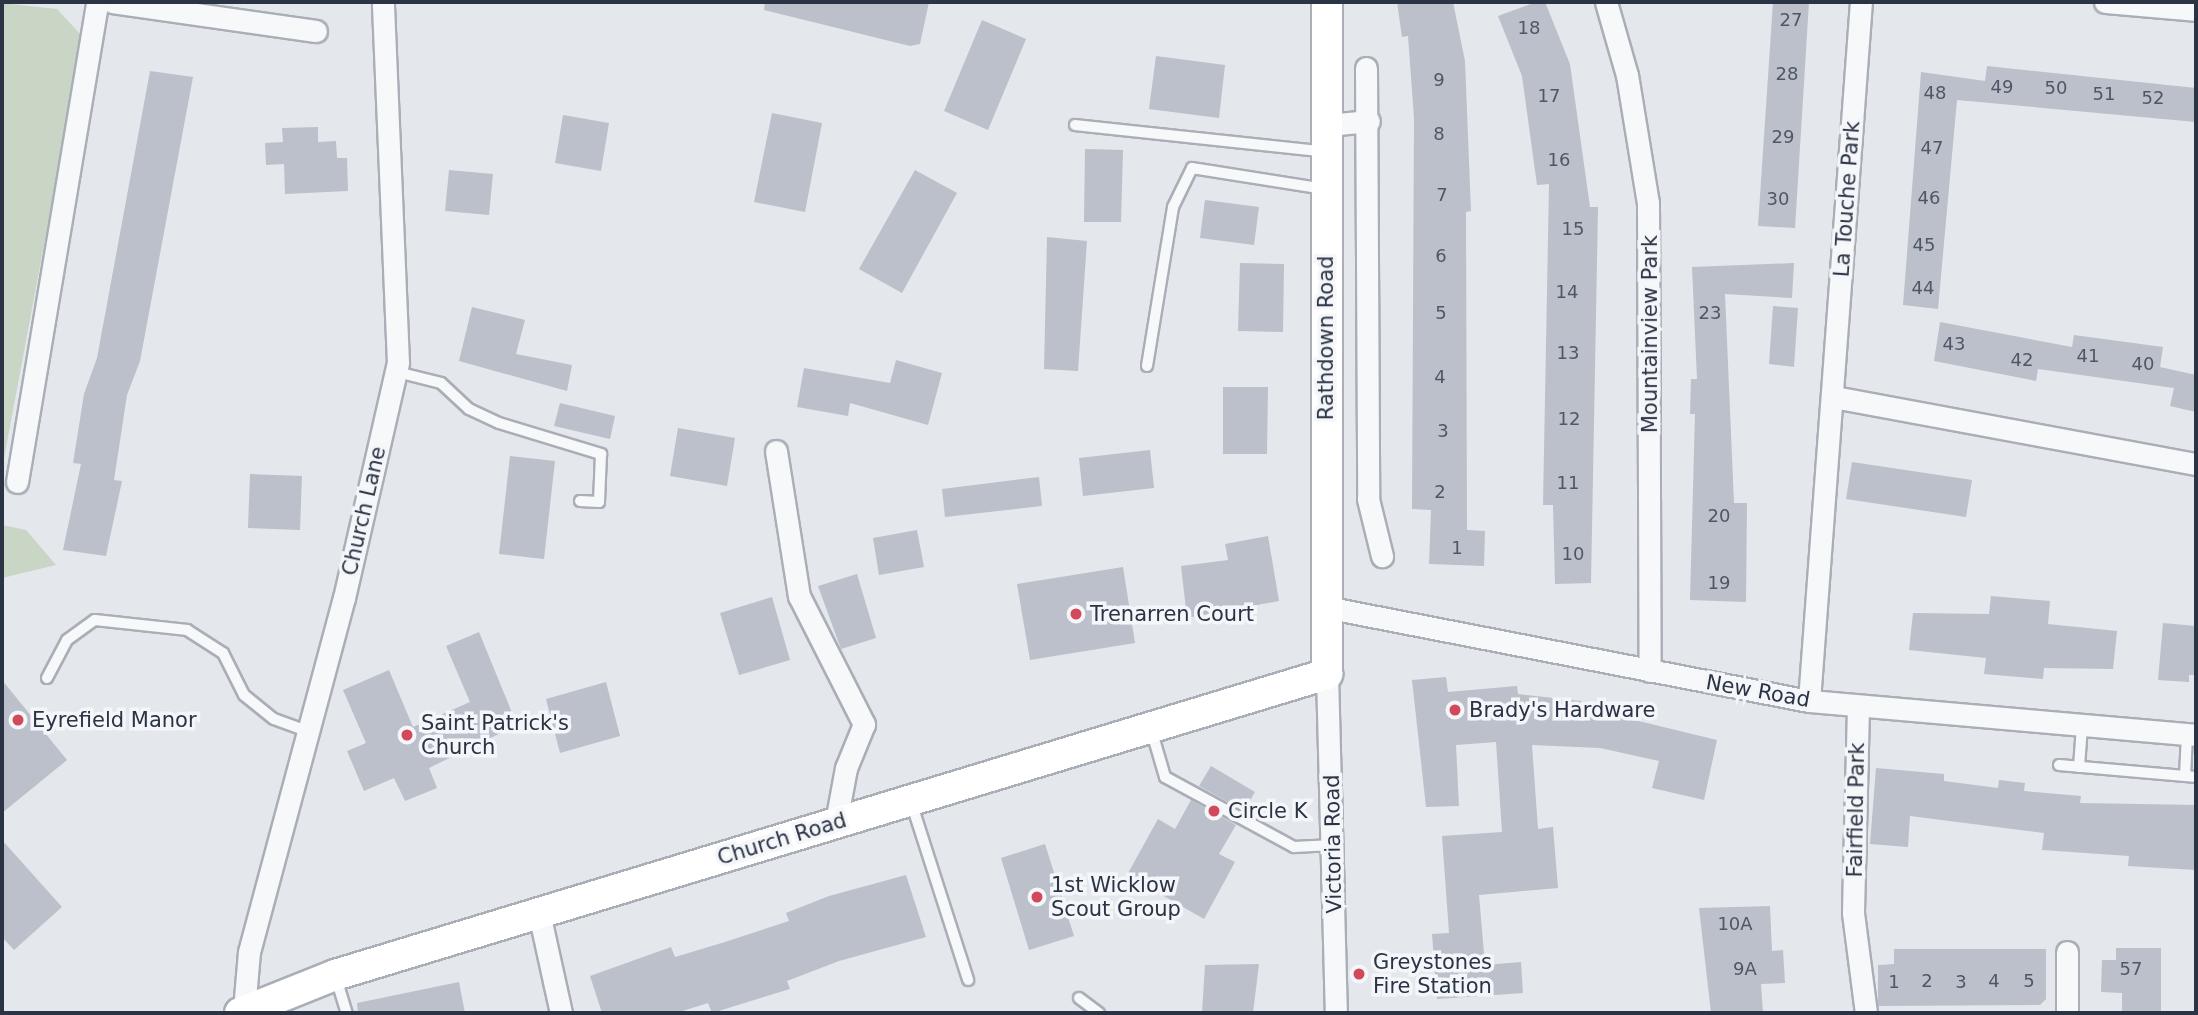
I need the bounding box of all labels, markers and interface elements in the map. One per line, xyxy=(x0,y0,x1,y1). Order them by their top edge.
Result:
house number: 27 xyxy=(1780,9,1802,31)
house number: 18 xyxy=(1518,17,1540,39)
house number: 28 xyxy=(1776,63,1798,85)
house number: 9 xyxy=(1433,69,1445,91)
house number: 49 xyxy=(1991,76,2013,98)
house number: 50 xyxy=(2045,77,2067,99)
house number: 48 xyxy=(1924,82,1946,104)
house number: 51 xyxy=(2093,83,2115,105)
house number: 17 xyxy=(1538,85,1560,107)
house number: 52 xyxy=(2142,87,2164,109)
street label: La Touche Park xyxy=(1829,120,1865,278)
house number: 8 xyxy=(1433,123,1445,145)
house number: 29 xyxy=(1772,126,1794,148)
house number: 47 xyxy=(1921,137,1943,159)
house number: 16 xyxy=(1548,149,1570,171)
house number: 7 xyxy=(1436,184,1448,206)
house number: 46 xyxy=(1918,187,1940,209)
house number: 30 xyxy=(1767,188,1789,210)
house number: 15 xyxy=(1562,218,1584,240)
house number: 45 xyxy=(1913,234,1935,256)
street label: Mountainview Park xyxy=(1637,235,1663,433)
house number: 6 xyxy=(1435,245,1447,267)
street label: Rathdown Road xyxy=(1313,256,1339,420)
house number: 44 xyxy=(1912,277,1934,299)
house number: 14 xyxy=(1556,281,1578,303)
house number: 5 xyxy=(1435,302,1447,324)
house number: 23 xyxy=(1699,302,1721,324)
house number: 43 xyxy=(1943,333,1965,355)
house number: 13 xyxy=(1557,342,1579,364)
house number: 41 xyxy=(2077,345,2099,367)
house number: 42 xyxy=(2011,349,2033,371)
house number: 40 xyxy=(2132,353,2154,375)
house number: 4 xyxy=(1434,366,1446,388)
house number: 12 xyxy=(1558,408,1580,430)
house number: 3 xyxy=(1437,420,1449,442)
street label: Church Lane xyxy=(337,444,391,578)
house number: 11 xyxy=(1557,472,1579,494)
house number: 2 xyxy=(1434,481,1446,503)
house number: 20 xyxy=(1708,505,1730,527)
house number: 1 xyxy=(1451,537,1463,559)
house number: 10 xyxy=(1562,543,1584,565)
house number: 19 xyxy=(1708,572,1730,594)
place label: Trenarren Court xyxy=(1090,601,1254,627)
marker: Trenarren Court xyxy=(1068,606,1084,622)
street label: New Road xyxy=(1704,669,1812,713)
place label: Brady's Hardware xyxy=(1469,697,1655,723)
marker: Brady's Hardware xyxy=(1447,702,1463,718)
place label: Eyrefield Manor xyxy=(32,707,197,733)
place label: Saint Patrick's Church xyxy=(421,710,569,760)
marker: Eyrefield Manor xyxy=(10,712,26,728)
marker: Saint Patrick's Church xyxy=(399,727,415,743)
street label: Fairfield Park xyxy=(1842,742,1870,878)
street label: Victoria Road xyxy=(1319,774,1347,914)
place label: Circle K xyxy=(1228,798,1307,824)
marker: Circle K xyxy=(1206,803,1222,819)
street label: Church Road xyxy=(714,807,850,871)
place label: 1st Wicklow Scout Group xyxy=(1051,872,1181,922)
marker: 1st Wicklow Scout Group xyxy=(1029,889,1045,905)
house number: 10A xyxy=(1717,913,1753,935)
place label: Greystones Fire Station xyxy=(1373,949,1492,999)
house number: 9A xyxy=(1733,958,1757,980)
house number: 57 xyxy=(2120,958,2142,980)
marker: Greystones Fire Station xyxy=(1351,966,1367,982)
house number: 2 xyxy=(1921,970,1933,992)
house number: 4 xyxy=(1988,970,2000,992)
house number: 5 xyxy=(2023,970,2035,992)
house number: 1 xyxy=(1888,971,1900,993)
house number: 3 xyxy=(1955,971,1967,993)

